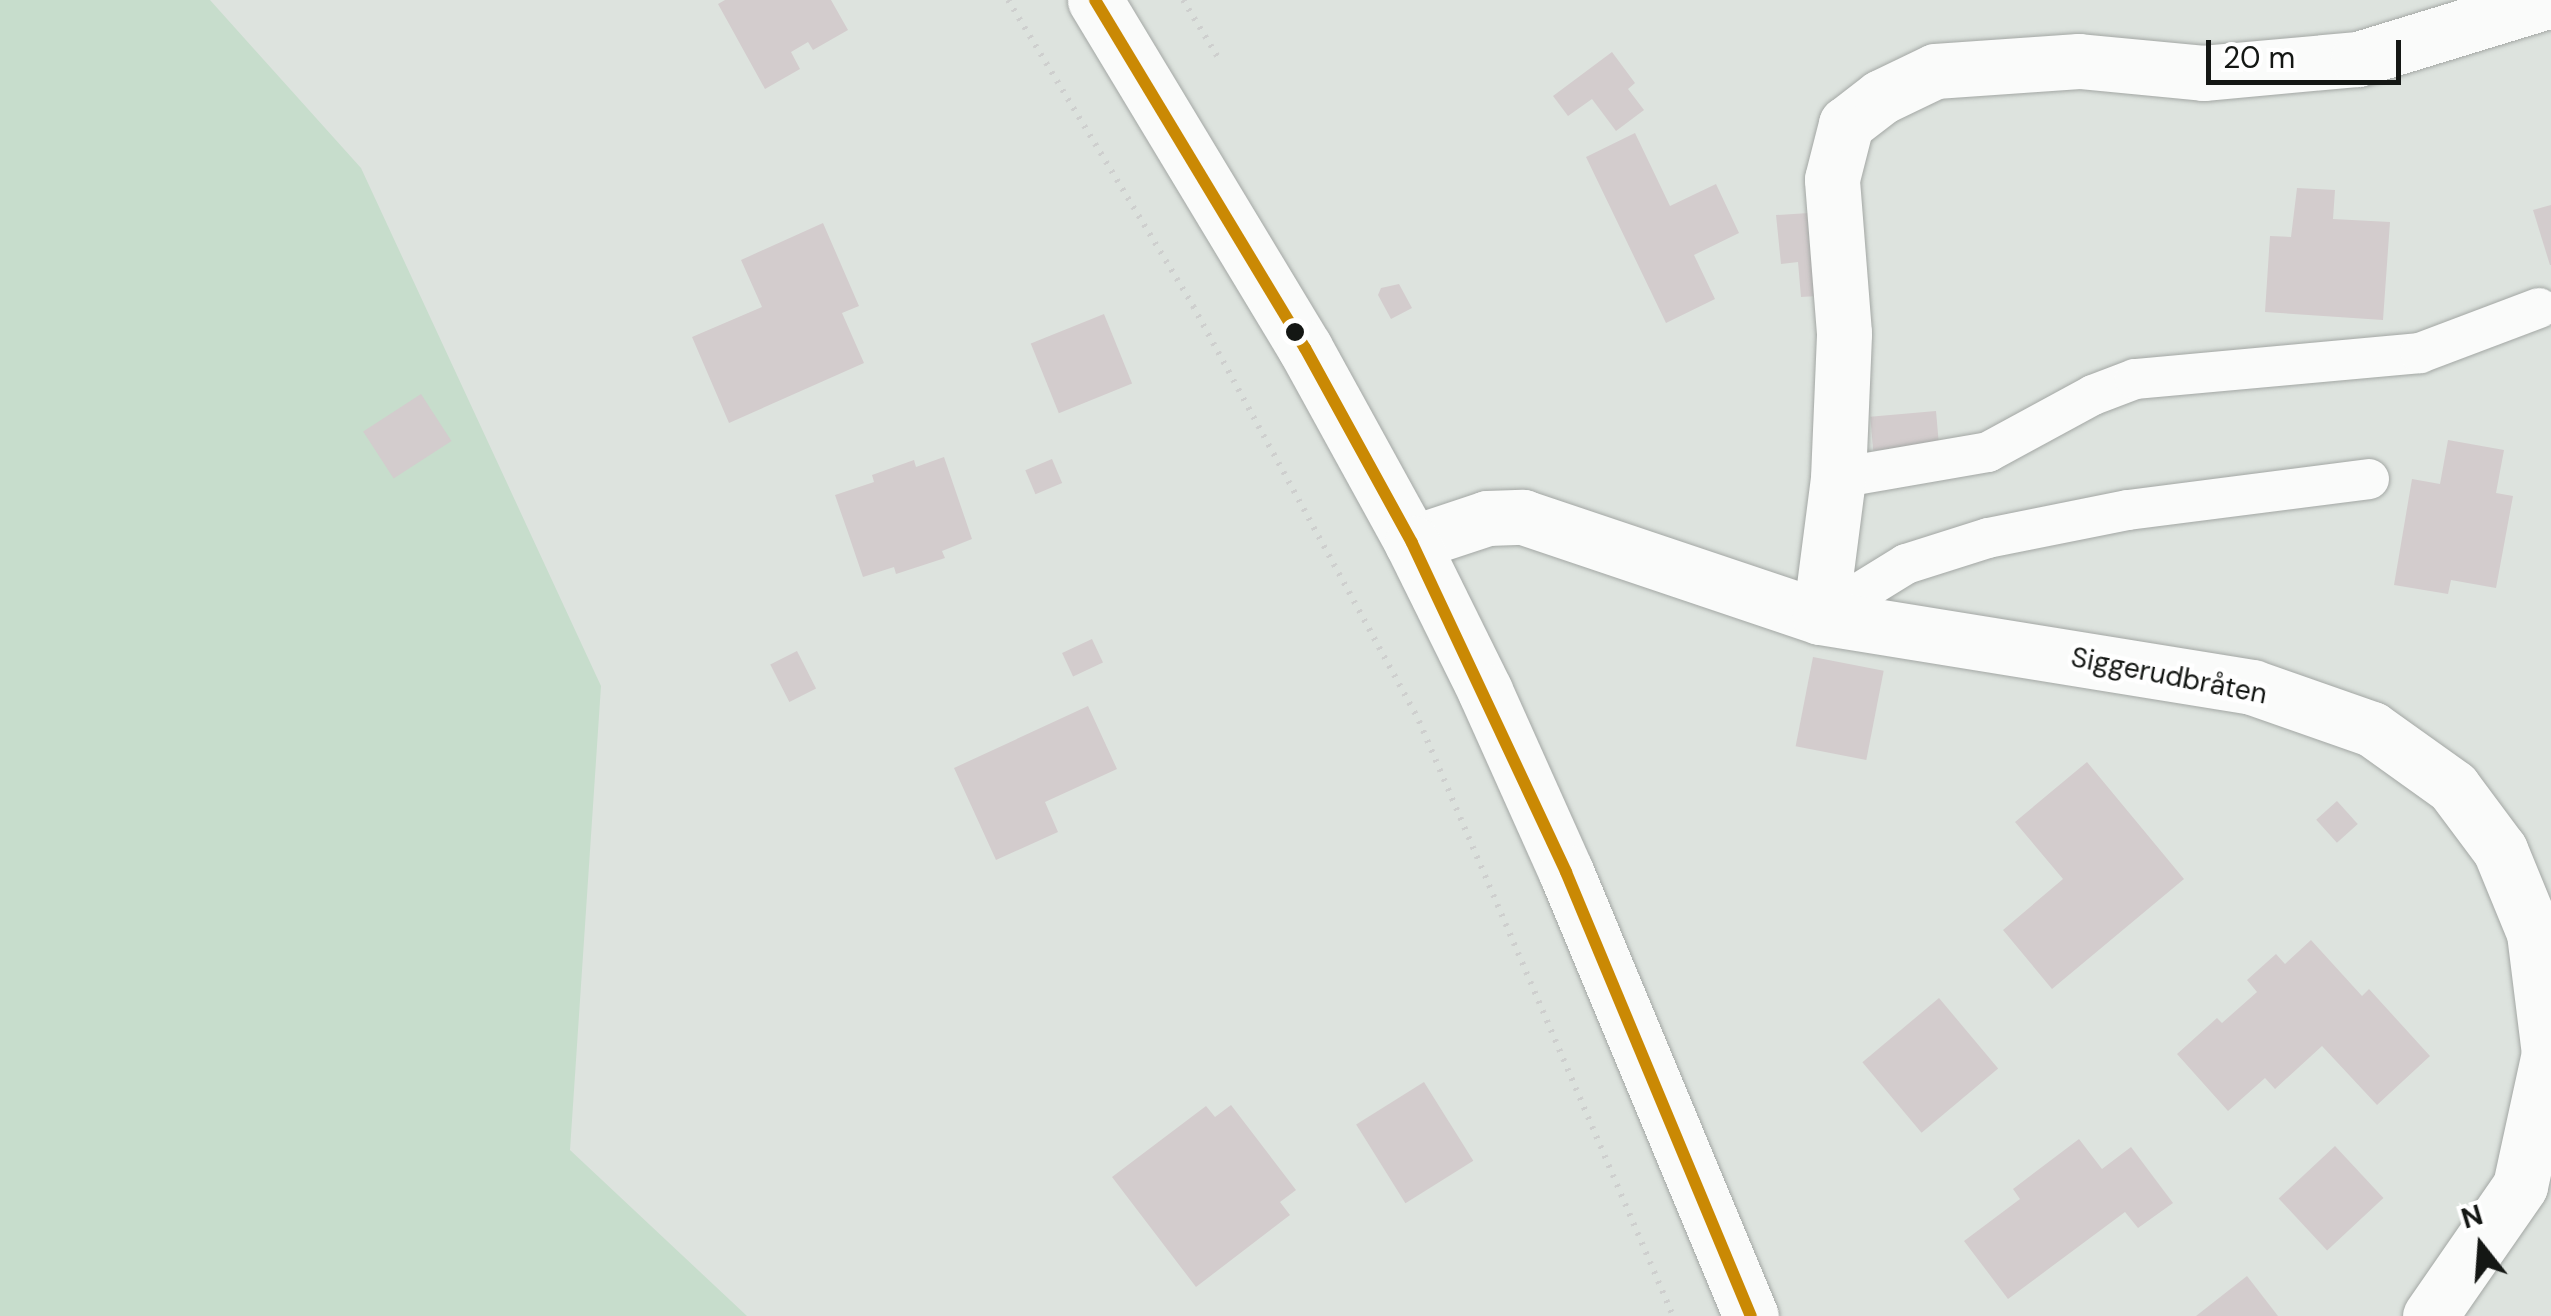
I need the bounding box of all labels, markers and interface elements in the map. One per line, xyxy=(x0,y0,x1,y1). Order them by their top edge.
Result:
scale bar xyxy=(2211,20,2406,82)
text: 20 m xyxy=(2223,38,2295,77)
unlabelled marker xyxy=(1285,322,1305,342)
street label: Siggerudbråten xyxy=(2068,641,2270,711)
north arrow xyxy=(2431,1196,2531,1296)
text: N xyxy=(2457,1196,2487,1238)

